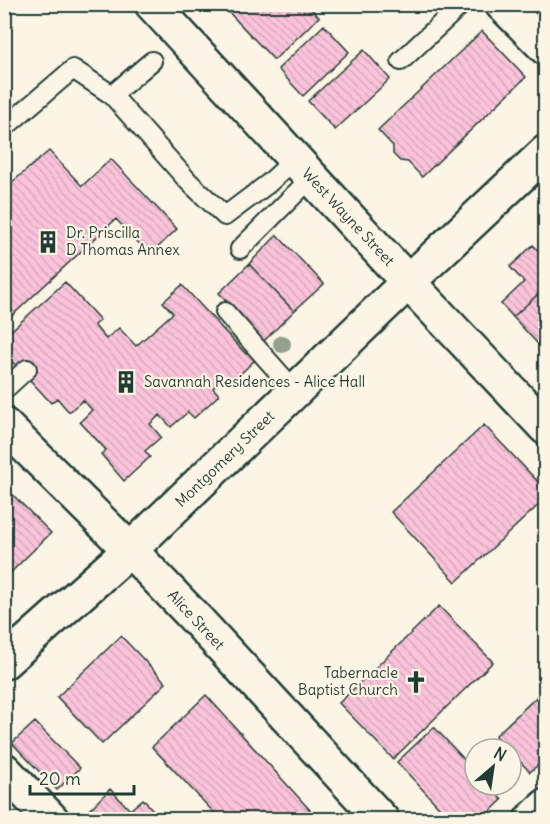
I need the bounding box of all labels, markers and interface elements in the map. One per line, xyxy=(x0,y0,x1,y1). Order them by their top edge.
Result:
street label: West Wayne Street xyxy=(298,164,399,270)
place label: Dr. Priscilla D Thomas Annex xyxy=(66,223,180,259)
building icon: Dr. Priscilla D Thomas Annex xyxy=(35,229,61,255)
building icon: Savannah Residences - Alice Hall xyxy=(113,369,139,395)
place label: Savannah Residences - Alice Hall xyxy=(144,372,365,391)
street label: Montgomery Street xyxy=(171,407,278,511)
street label: Alice Street xyxy=(164,586,229,654)
place label: Tabernacle Baptist Church xyxy=(298,663,398,699)
church icon: Tabernacle Baptist Church xyxy=(403,669,429,695)
north arrow xyxy=(463,737,523,797)
text: N xyxy=(491,742,510,765)
scale bar xyxy=(30,758,134,796)
text: 20 m xyxy=(39,767,81,790)

